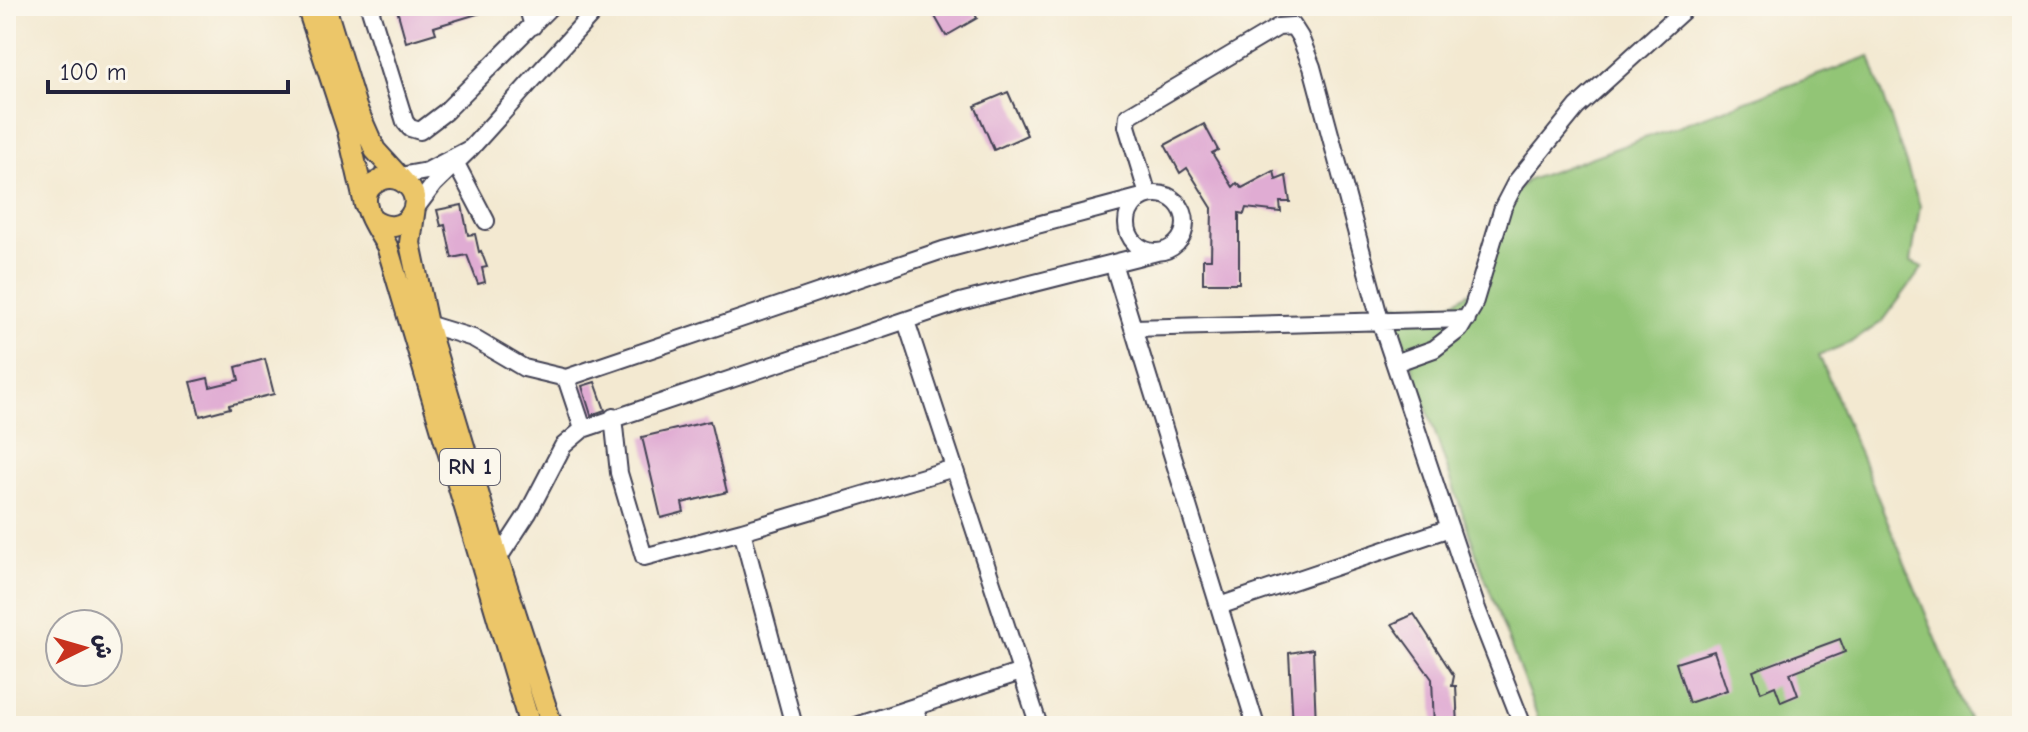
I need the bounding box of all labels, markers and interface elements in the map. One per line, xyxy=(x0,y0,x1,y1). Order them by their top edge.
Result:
scale bar xyxy=(48,44,288,94)
text: 100 m xyxy=(60,58,127,86)
road number: RN 1 xyxy=(440,449,500,485)
north arrow xyxy=(44,608,124,688)
text: ش xyxy=(89,633,117,660)

